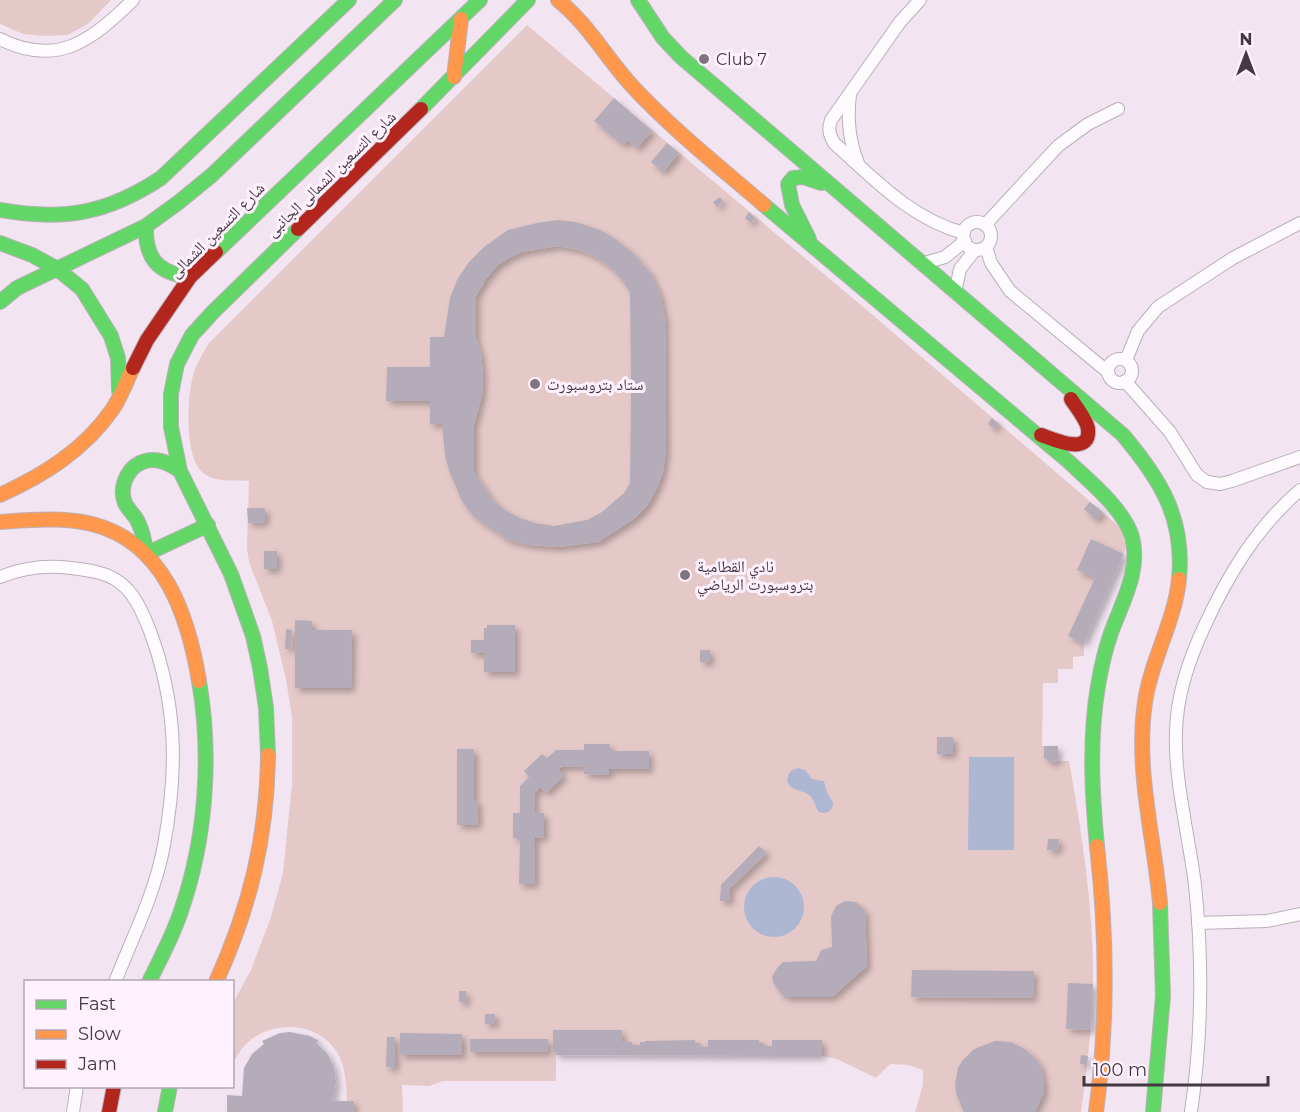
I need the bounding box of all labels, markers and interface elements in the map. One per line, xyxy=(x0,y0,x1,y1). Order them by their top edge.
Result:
north arrow xyxy=(1216,24,1276,84)
text: N xyxy=(1240,30,1252,49)
place label: Club 7 xyxy=(716,50,767,69)
marker: Club 7 xyxy=(697,52,711,66)
street label: شارع التسعين الشمالى الجانبى xyxy=(262,107,401,242)
street label: شارع التسعين الشمالى xyxy=(165,178,269,282)
place label: ستاد بتروسبورت xyxy=(547,375,643,394)
marker: ستاد بتروسبورت xyxy=(528,377,542,391)
place label: نادي القطامية بتروسبورت الرياضي xyxy=(697,557,813,597)
marker: نادي القطامية بتروسبورت الرياضي xyxy=(678,568,692,582)
legend xyxy=(24,980,234,1088)
text: Fast xyxy=(78,993,116,1015)
text: Slow xyxy=(78,1023,121,1045)
scale bar xyxy=(1084,1049,1268,1087)
text: Jam xyxy=(77,1053,117,1075)
text: 100 m xyxy=(1093,1059,1147,1081)

